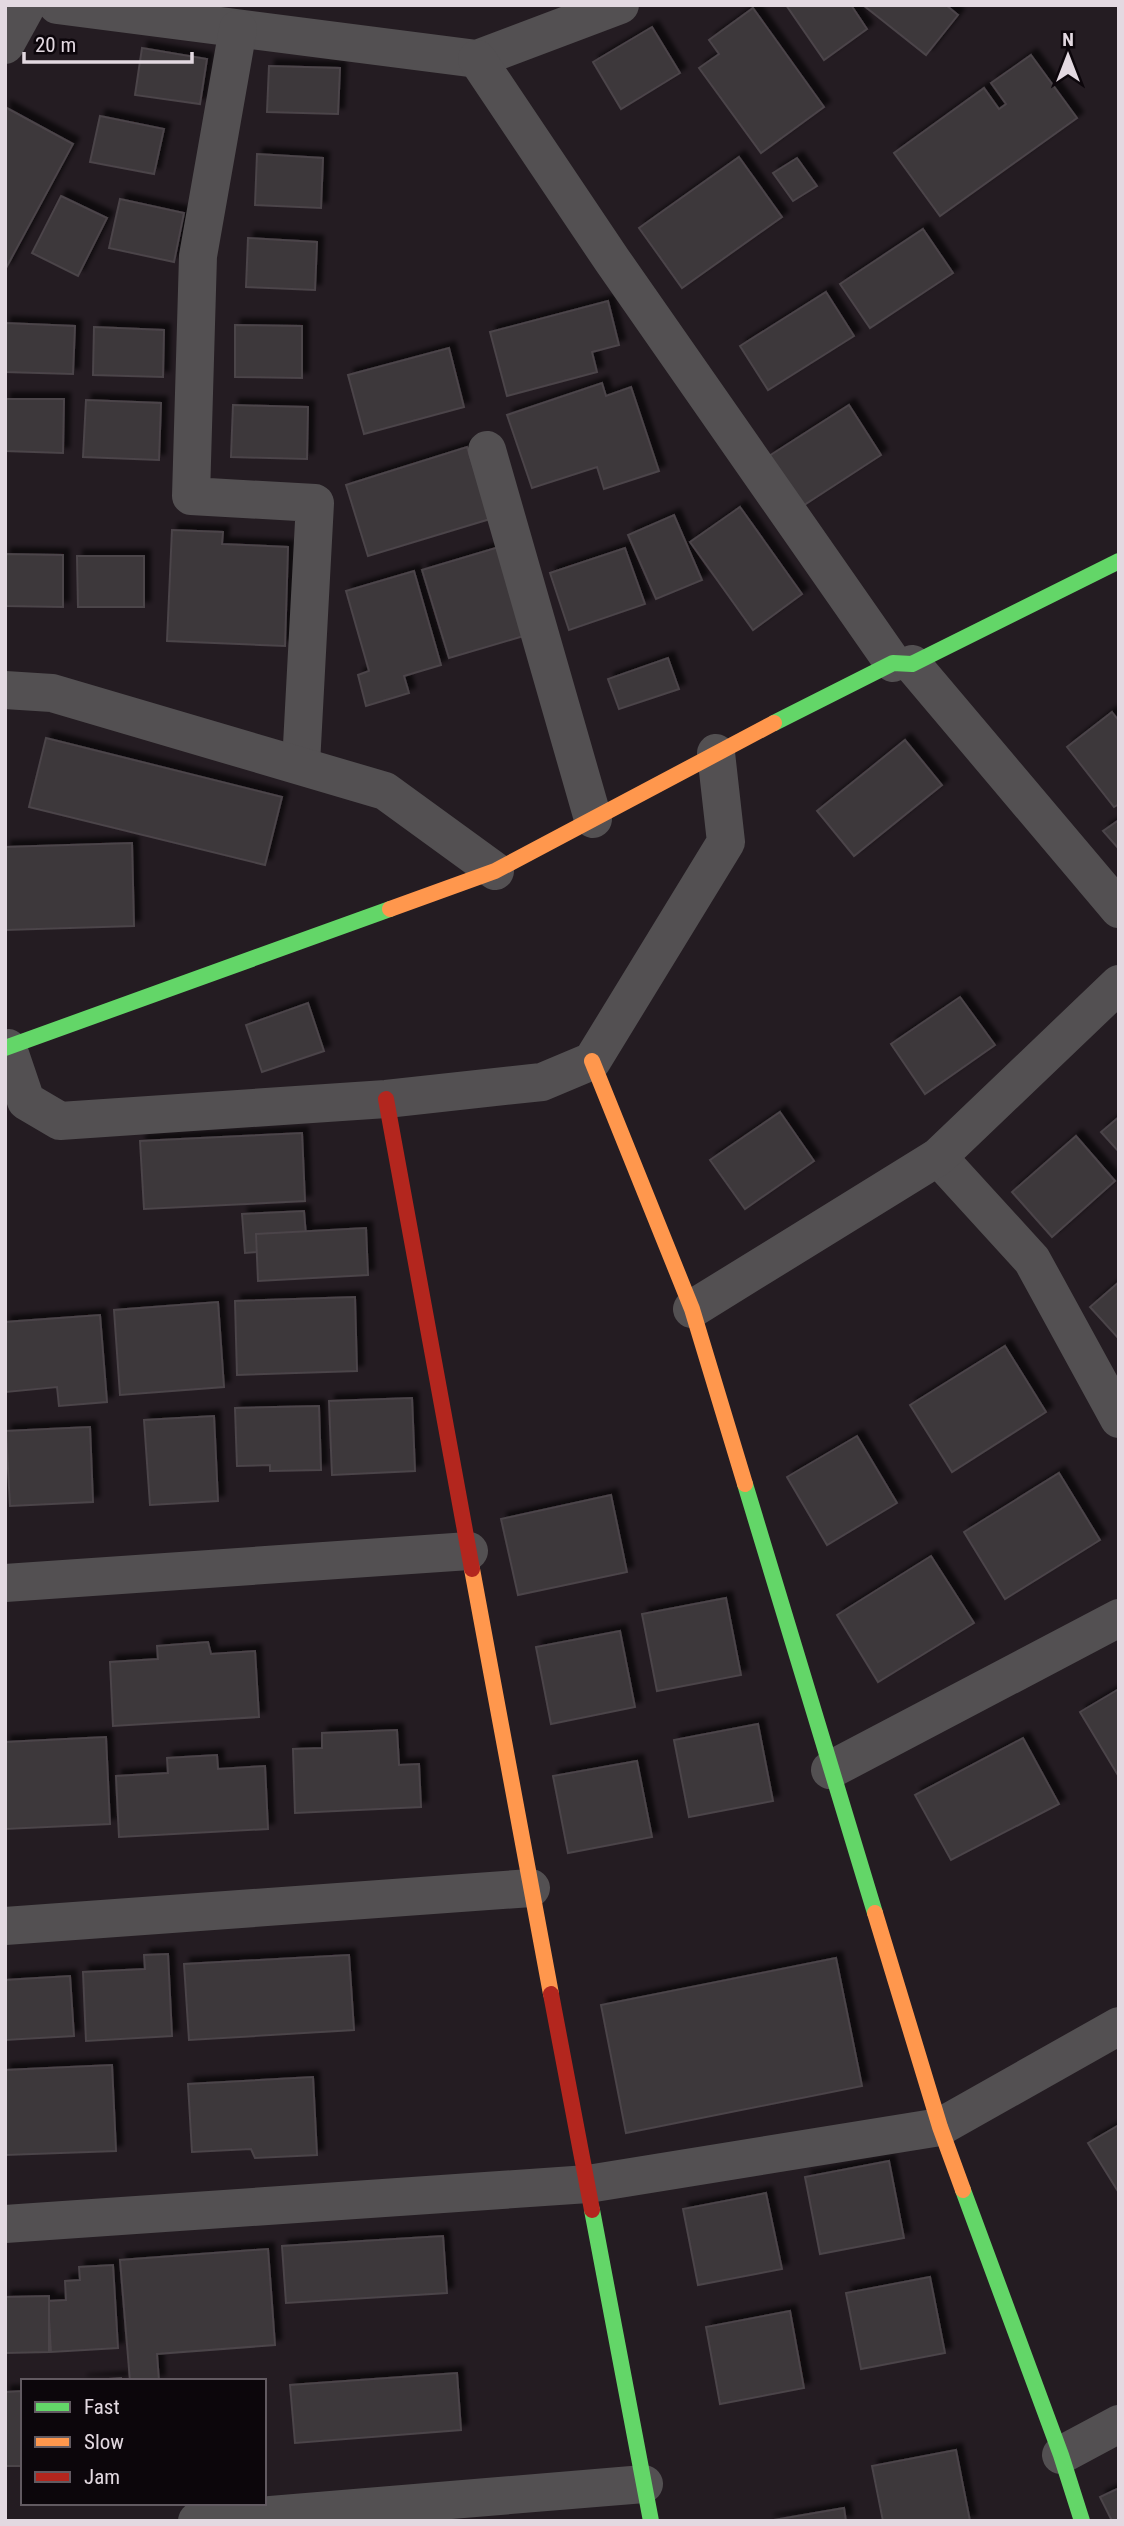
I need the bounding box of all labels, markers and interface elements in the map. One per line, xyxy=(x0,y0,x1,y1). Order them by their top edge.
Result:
scale bar xyxy=(24,21,192,65)
north arrow xyxy=(1033,21,1103,91)
text: N xyxy=(1062,28,1074,51)
text: 20 m xyxy=(35,33,76,57)
legend xyxy=(21,2379,266,2505)
text: Fast xyxy=(84,2395,120,2419)
text: Slow xyxy=(84,2430,124,2454)
text: Jam xyxy=(84,2465,120,2489)

